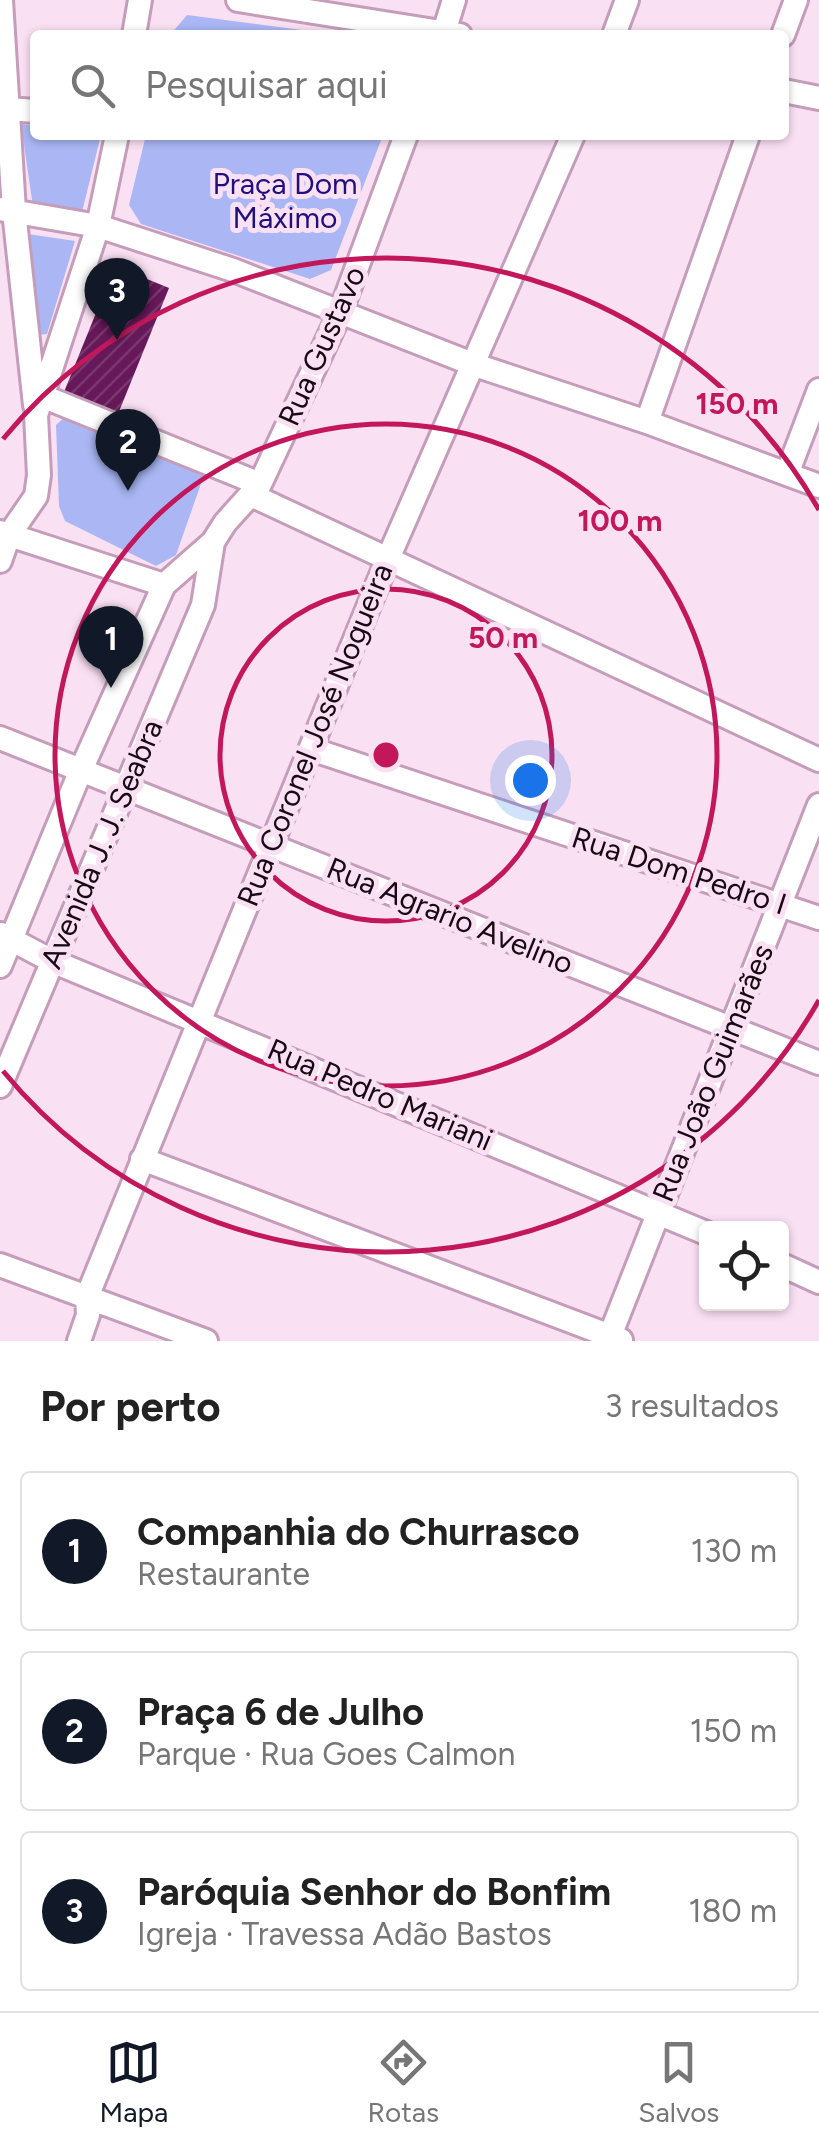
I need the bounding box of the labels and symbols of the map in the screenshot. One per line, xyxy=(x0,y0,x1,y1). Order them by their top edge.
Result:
park label: Praça Dom Máximo xyxy=(212,165,358,236)
pin: 3 xyxy=(84,258,150,340)
street label: Rua Gustavo xyxy=(270,260,373,431)
text: 150 m xyxy=(696,385,778,422)
pin: 2 xyxy=(96,408,160,491)
text: 100 m xyxy=(578,502,662,539)
street label: Rua Coronel José Nogueira xyxy=(229,558,400,912)
pin: 1 xyxy=(78,606,144,688)
text: 50 m xyxy=(468,619,538,656)
street label: Avenida J. J. Seabra xyxy=(32,714,171,974)
centre of rings xyxy=(368,737,404,773)
your location xyxy=(505,755,556,806)
street label: Rua Dom Pedro I xyxy=(567,818,791,923)
street label: Rua Agrario Avelino xyxy=(322,849,579,982)
street label: Rua João Guimarães xyxy=(644,939,781,1207)
street label: Rua Pedro Mariani xyxy=(262,1030,498,1159)

